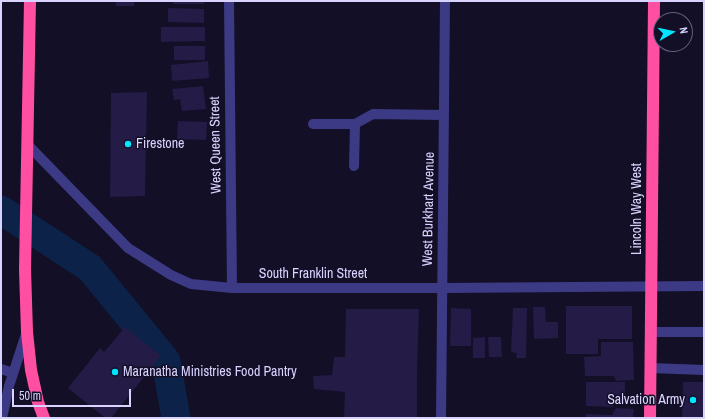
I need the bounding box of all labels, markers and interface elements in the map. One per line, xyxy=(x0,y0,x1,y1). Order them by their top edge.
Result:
north arrow xyxy=(653,12,693,52)
text: N xyxy=(676,26,691,35)
street label: West Queen Street xyxy=(207,96,225,194)
place label: Firestone xyxy=(136,136,184,152)
marker: Firestone xyxy=(123,139,133,149)
street label: West Burkhart Avenue xyxy=(420,152,438,266)
street label: Lincoln Way West xyxy=(629,163,645,255)
street label: South Franklin Street xyxy=(259,266,367,282)
place label: Maranatha Ministries Food Pantry xyxy=(123,364,297,380)
marker: Maranatha Ministries Food Pantry xyxy=(110,367,120,377)
scale bar xyxy=(14,381,133,407)
text: 50 m xyxy=(19,388,41,404)
place label: Salvation Army xyxy=(607,392,685,408)
marker: Salvation Army xyxy=(688,395,698,405)

